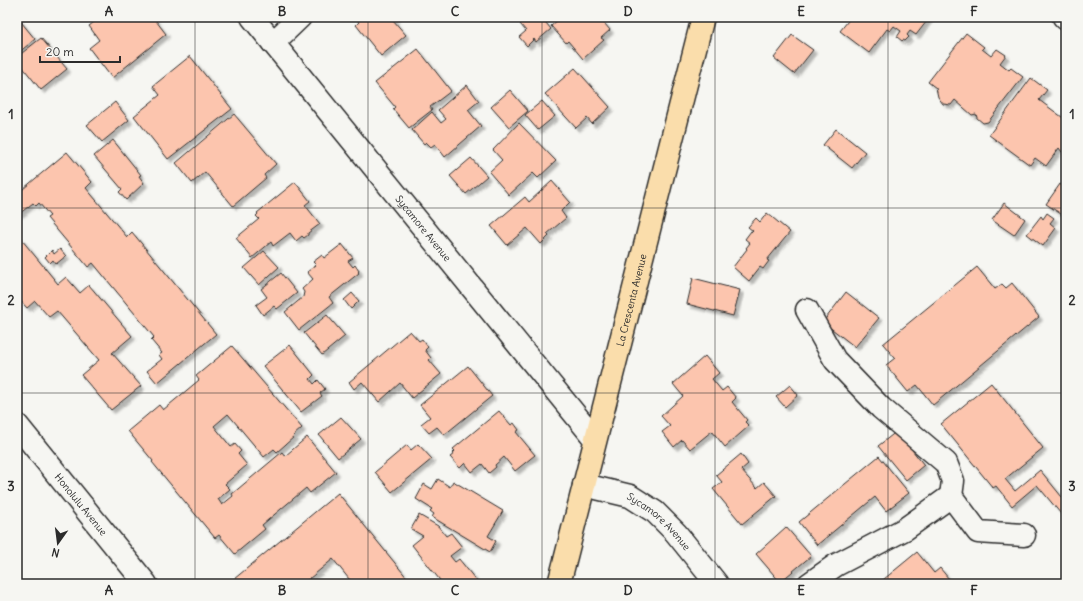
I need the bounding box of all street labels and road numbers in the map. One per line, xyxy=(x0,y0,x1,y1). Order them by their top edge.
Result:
street label: Sycamore Avenue xyxy=(393,192,454,264)
street label: La Crescenta Avenue xyxy=(613,252,649,348)
street label: Honolulu Avenue xyxy=(52,470,110,538)
street label: Sycamore Avenue xyxy=(625,489,694,553)

